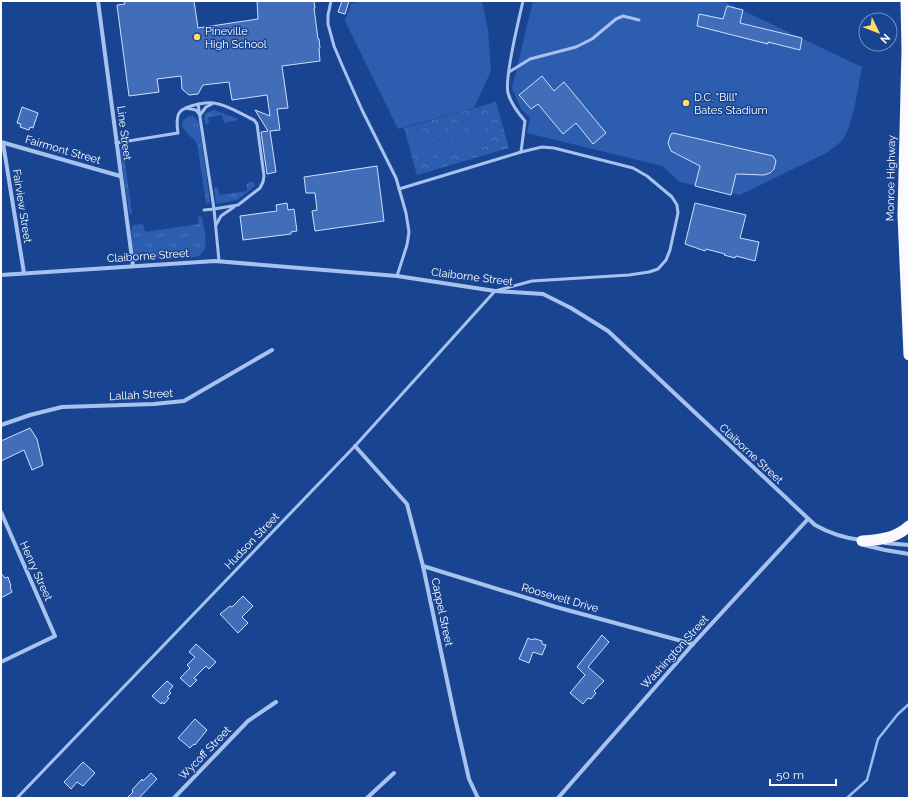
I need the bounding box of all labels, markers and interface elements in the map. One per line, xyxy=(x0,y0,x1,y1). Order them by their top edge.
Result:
north arrow xyxy=(858,12,898,52)
place label: Pineville High School xyxy=(205,25,267,51)
text: N xyxy=(877,31,893,46)
marker: Pineville High School xyxy=(192,32,202,42)
place label: D.C. "Bill" Bates Stadium xyxy=(694,91,768,117)
marker: D.C. "Bill" Bates Stadium xyxy=(681,98,691,108)
street label: Line Street xyxy=(114,105,134,161)
street label: Fairmont Street xyxy=(24,133,103,167)
street label: Monroe Highway xyxy=(884,135,898,221)
street label: Fairview Street xyxy=(10,168,34,244)
street label: Claiborne Street xyxy=(106,247,190,265)
street label: Claiborne Street xyxy=(430,266,514,289)
street label: Lallah Street xyxy=(109,387,174,403)
street label: Claiborne Street xyxy=(716,421,786,487)
street label: Hudson Street xyxy=(222,510,282,572)
street label: Henry Street xyxy=(17,539,55,603)
street label: Cappel Street xyxy=(428,577,456,648)
street label: Roosevelt Drive xyxy=(520,581,601,615)
street label: Washington Street xyxy=(639,612,712,691)
street label: Wycoff Street xyxy=(176,723,234,782)
scale bar xyxy=(770,761,836,787)
text: 50 m xyxy=(776,768,804,782)

